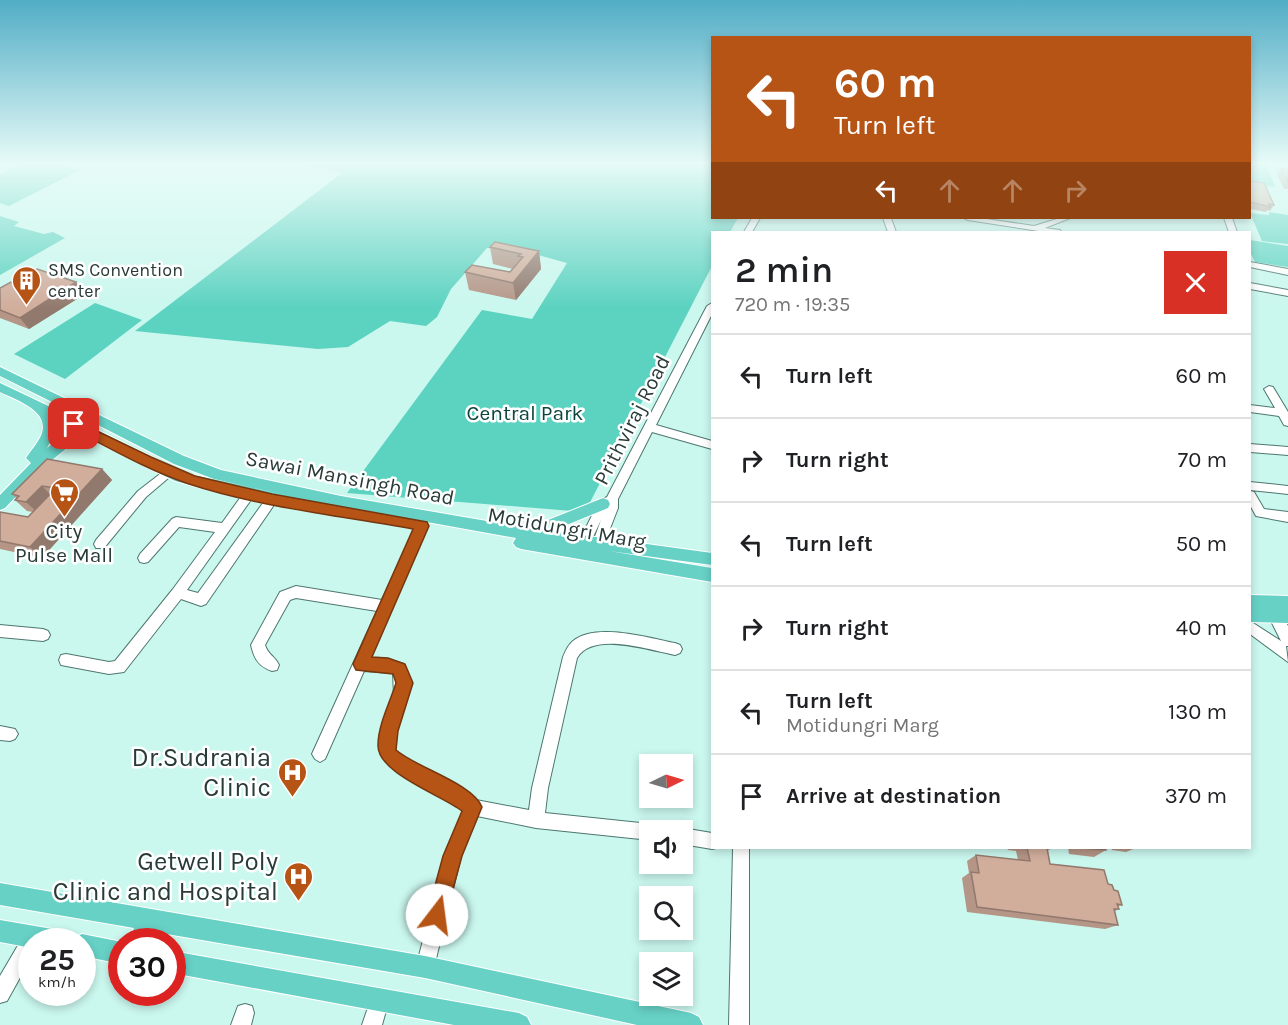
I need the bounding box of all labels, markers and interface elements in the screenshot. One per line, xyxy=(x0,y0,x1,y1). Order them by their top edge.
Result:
text: 60 m xyxy=(834,58,937,108)
icon: left xyxy=(735,60,813,138)
text: Turn left xyxy=(834,109,935,141)
icon: left xyxy=(870,174,903,207)
icon: ahead xyxy=(933,174,966,207)
icon: ahead xyxy=(996,174,1029,207)
icon: right xyxy=(1059,174,1092,207)
text: 2 min xyxy=(735,249,833,291)
button: close xyxy=(1164,251,1227,314)
place label: SMS Convention center xyxy=(48,259,183,302)
building icon: SMS Convention center xyxy=(11,264,43,306)
text: 720 m · 19:35 xyxy=(735,293,850,316)
street label: Prithviraj Road xyxy=(589,351,675,489)
icon: left xyxy=(735,360,768,393)
text: Turn left xyxy=(786,363,873,389)
text: 60 m xyxy=(1176,363,1227,389)
pin xyxy=(48,398,99,449)
park label: Central Park xyxy=(467,401,584,425)
icon: arrive xyxy=(57,407,90,440)
icon: right xyxy=(735,444,768,477)
street label: Sawai Mansingh Road xyxy=(244,446,456,510)
text: Turn right xyxy=(786,447,889,473)
text: 70 m xyxy=(1178,447,1227,473)
supermarket icon: City Pulse Mall xyxy=(48,476,80,518)
street label: Motidungri Marg xyxy=(486,502,648,554)
place label: City Pulse Mall xyxy=(15,519,113,567)
icon: left xyxy=(735,528,768,561)
text: Turn left xyxy=(786,531,873,557)
text: 50 m xyxy=(1176,531,1227,557)
icon: right xyxy=(735,612,768,645)
text: Turn right xyxy=(786,615,889,641)
text: 40 m xyxy=(1176,615,1227,641)
text: Turn left xyxy=(786,688,873,714)
icon: left xyxy=(735,696,768,729)
text: 130 m xyxy=(1168,699,1227,725)
text: Motidungri Marg xyxy=(786,714,939,737)
place label: Dr.Sudrania Clinic xyxy=(131,742,271,803)
north arrow xyxy=(639,754,693,808)
map controls xyxy=(639,754,693,1006)
hospital icon: Dr.Sudrania Clinic xyxy=(276,756,308,798)
icon: arrive xyxy=(735,780,768,813)
text: Arrive at destination xyxy=(786,783,1001,809)
text: 370 m xyxy=(1165,783,1227,809)
button: sound xyxy=(639,820,693,874)
place label: Getwell Poly Clinic and Hospital xyxy=(53,846,278,907)
hospital icon: Getwell Poly Clinic and Hospital xyxy=(283,860,315,902)
position arrow xyxy=(405,883,469,947)
button: search xyxy=(639,886,693,940)
speed limit sign: 30 xyxy=(108,928,186,1006)
text: 25 xyxy=(39,942,75,978)
button: layers xyxy=(639,952,693,1006)
text: km/h xyxy=(38,973,76,991)

